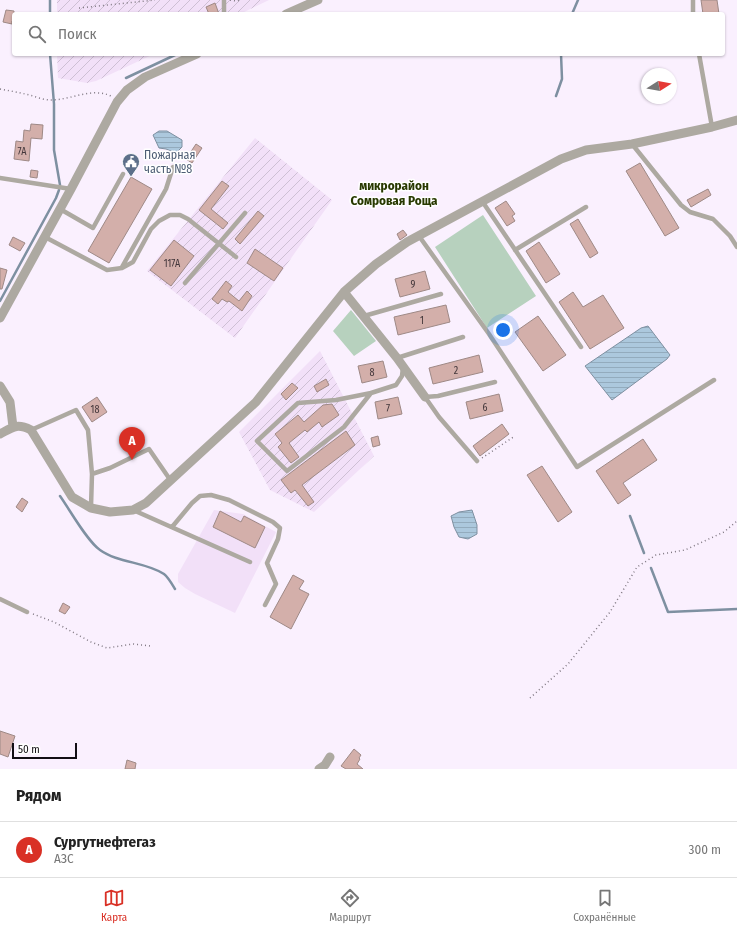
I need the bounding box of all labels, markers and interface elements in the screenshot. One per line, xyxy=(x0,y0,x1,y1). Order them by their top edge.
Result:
search box xyxy=(12,12,725,56)
icon: search xyxy=(26,23,48,45)
text: Поиск xyxy=(58,25,96,43)
north arrow xyxy=(641,68,677,104)
house number: 7А xyxy=(17,146,27,158)
place label: Пожарная часть №8 xyxy=(144,148,195,176)
public building icon: Пожарная часть №8 xyxy=(121,152,141,177)
district label: микрорайон Сомровая Роща xyxy=(350,178,438,208)
house number: 117А xyxy=(164,258,181,270)
house number: 9 xyxy=(411,279,416,291)
house number: 1 xyxy=(420,315,424,327)
your location xyxy=(493,320,513,340)
house number: 2 xyxy=(454,365,459,377)
house number: 8 xyxy=(370,367,375,379)
house number: 6 xyxy=(483,402,488,414)
house number: 7 xyxy=(386,403,390,415)
house number: 18 xyxy=(91,404,99,416)
pin: A xyxy=(119,427,145,460)
scale bar xyxy=(12,741,77,760)
text: 50 m xyxy=(18,743,40,756)
text: Рядом xyxy=(16,785,61,806)
text: Сургутнефтегаз xyxy=(54,833,156,851)
text: A xyxy=(25,842,33,857)
text: 300 m xyxy=(689,842,721,857)
text: АЗС xyxy=(54,851,74,866)
tab: Карта xyxy=(101,887,127,924)
tab: Маршрут xyxy=(329,887,371,924)
tab: Сохранённые xyxy=(573,887,636,924)

